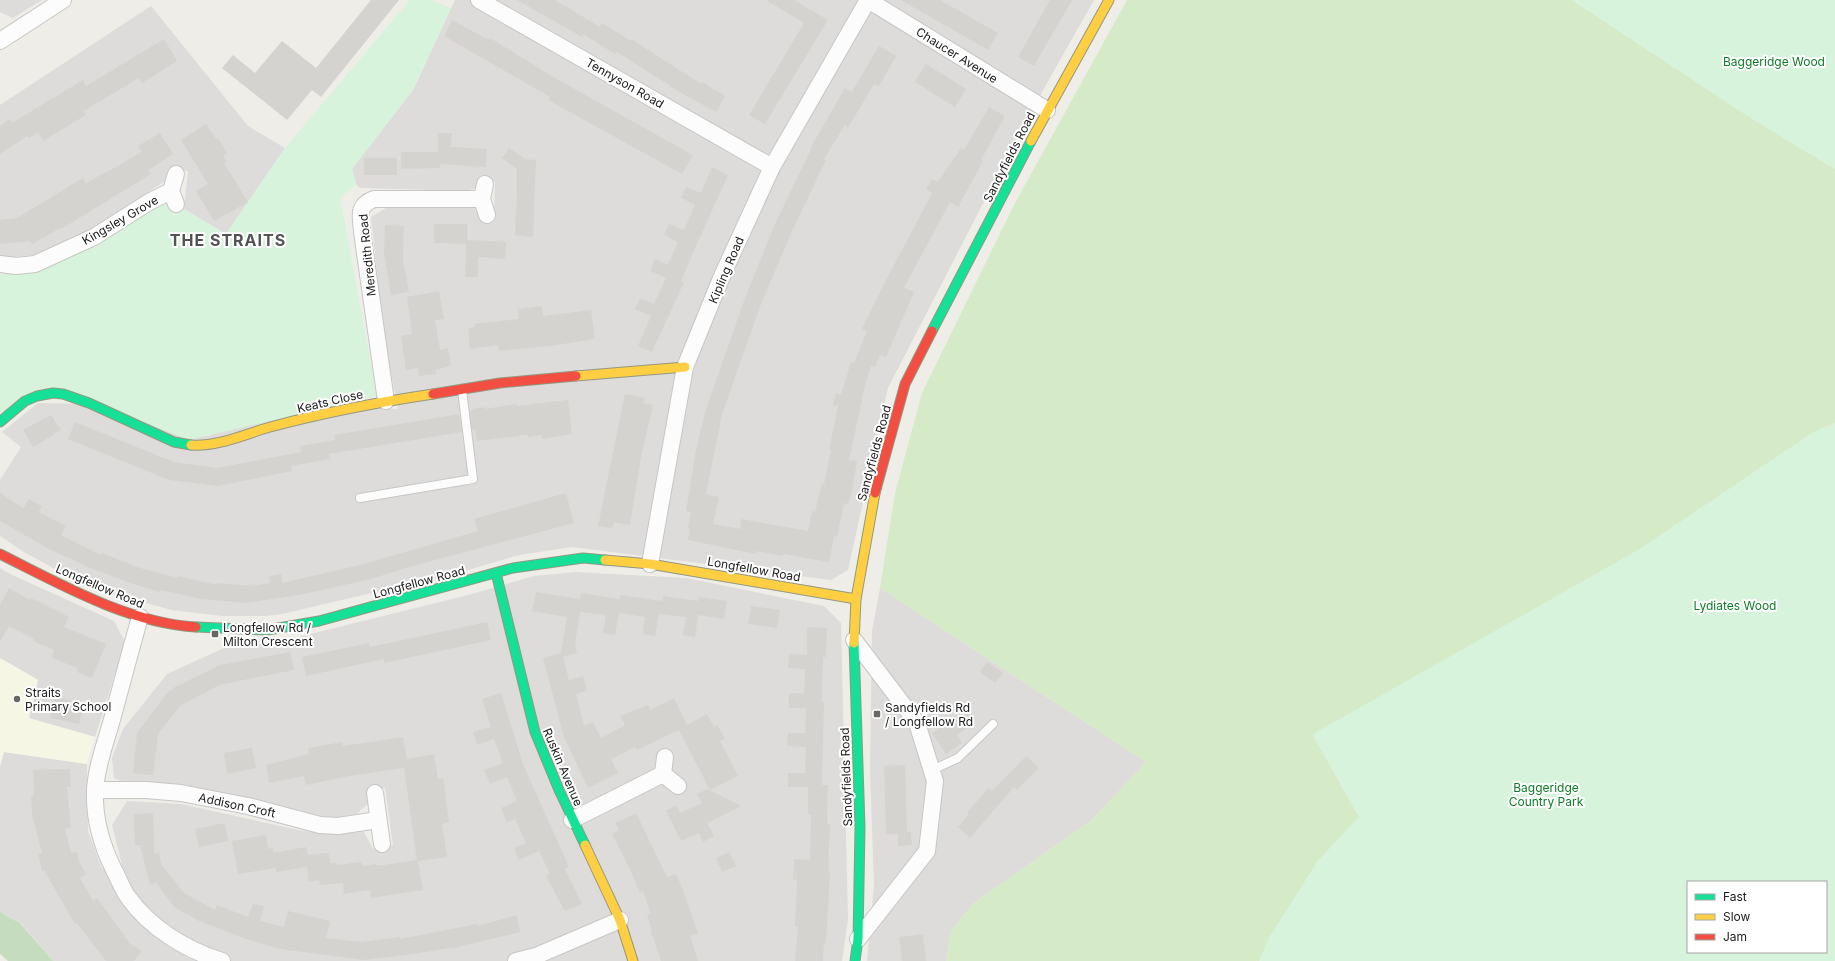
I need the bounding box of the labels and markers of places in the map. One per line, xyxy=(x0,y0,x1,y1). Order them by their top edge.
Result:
place label: Longfellow Rd / Milton Crescent xyxy=(223,620,313,649)
marker: Longfellow Rd / Milton Crescent xyxy=(210,629,220,639)
place label: Straits Primary School xyxy=(25,685,111,714)
marker: Straits Primary School xyxy=(12,694,22,704)
place label: Sandyfields Rd / Longfellow Rd xyxy=(885,700,973,729)
marker: Sandyfields Rd / Longfellow Rd xyxy=(872,709,882,719)

